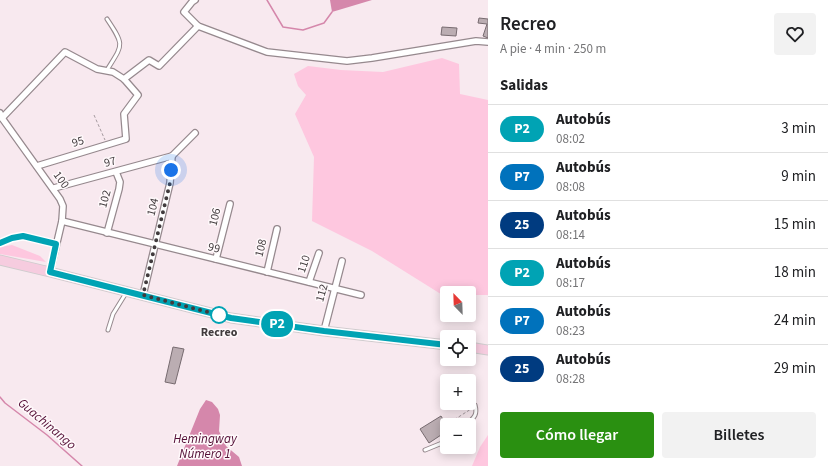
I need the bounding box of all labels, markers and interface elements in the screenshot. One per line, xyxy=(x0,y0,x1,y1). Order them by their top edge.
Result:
text: Recreo xyxy=(500,11,556,38)
button: heart xyxy=(774,13,816,55)
text: A pie · 4 min · 250 m xyxy=(500,40,606,58)
text: Salidas xyxy=(500,75,548,96)
text: Autobús xyxy=(556,109,611,130)
text: 3 min xyxy=(781,118,816,139)
text: P2 xyxy=(514,119,530,139)
text: 08:02 xyxy=(556,130,585,148)
street label: 95 xyxy=(70,132,86,152)
street label: 97 xyxy=(102,152,118,172)
text: Autobús xyxy=(556,157,611,178)
your location xyxy=(161,160,181,180)
text: 9 min xyxy=(781,166,816,187)
text: P7 xyxy=(514,167,530,187)
street label: 100 xyxy=(49,168,73,192)
text: 08:08 xyxy=(556,178,585,196)
street label: 102 xyxy=(94,188,116,210)
street label: 104 xyxy=(143,196,163,218)
text: Autobús xyxy=(556,205,611,226)
street label: 106 xyxy=(205,206,225,228)
text: 15 min xyxy=(774,214,816,235)
text: 25 xyxy=(515,215,529,235)
text: 08:14 xyxy=(556,226,585,244)
street label: 108 xyxy=(251,237,271,259)
street label: 99 xyxy=(206,238,222,258)
street label: 110 xyxy=(293,253,315,275)
text: Autobús xyxy=(556,253,611,274)
text: 18 min xyxy=(774,262,816,283)
text: P2 xyxy=(514,263,530,283)
text: 08:17 xyxy=(556,274,585,292)
street label: 112 xyxy=(311,282,333,304)
north arrow xyxy=(440,286,476,322)
map controls xyxy=(440,286,476,454)
text: Autobús xyxy=(556,301,611,322)
marker: Recreo xyxy=(210,306,228,324)
text: 24 min xyxy=(774,310,816,331)
line badge: P2 xyxy=(259,311,295,337)
text: P7 xyxy=(514,311,530,331)
text: P2 xyxy=(269,314,285,334)
text: 08:23 xyxy=(556,322,585,340)
place label: Recreo xyxy=(201,324,238,341)
button: locate xyxy=(440,330,476,366)
text: Autobús xyxy=(556,349,611,370)
text: 29 min xyxy=(774,358,816,379)
text: 25 xyxy=(515,359,529,379)
text: 08:28 xyxy=(556,370,585,388)
button: + xyxy=(440,374,476,410)
water label: Guachinango xyxy=(14,394,80,454)
button: Cómo llegar xyxy=(500,412,654,458)
button: Billetes xyxy=(662,412,816,458)
button: − xyxy=(440,418,476,454)
water label: Hemingway Número 1 xyxy=(173,430,238,463)

